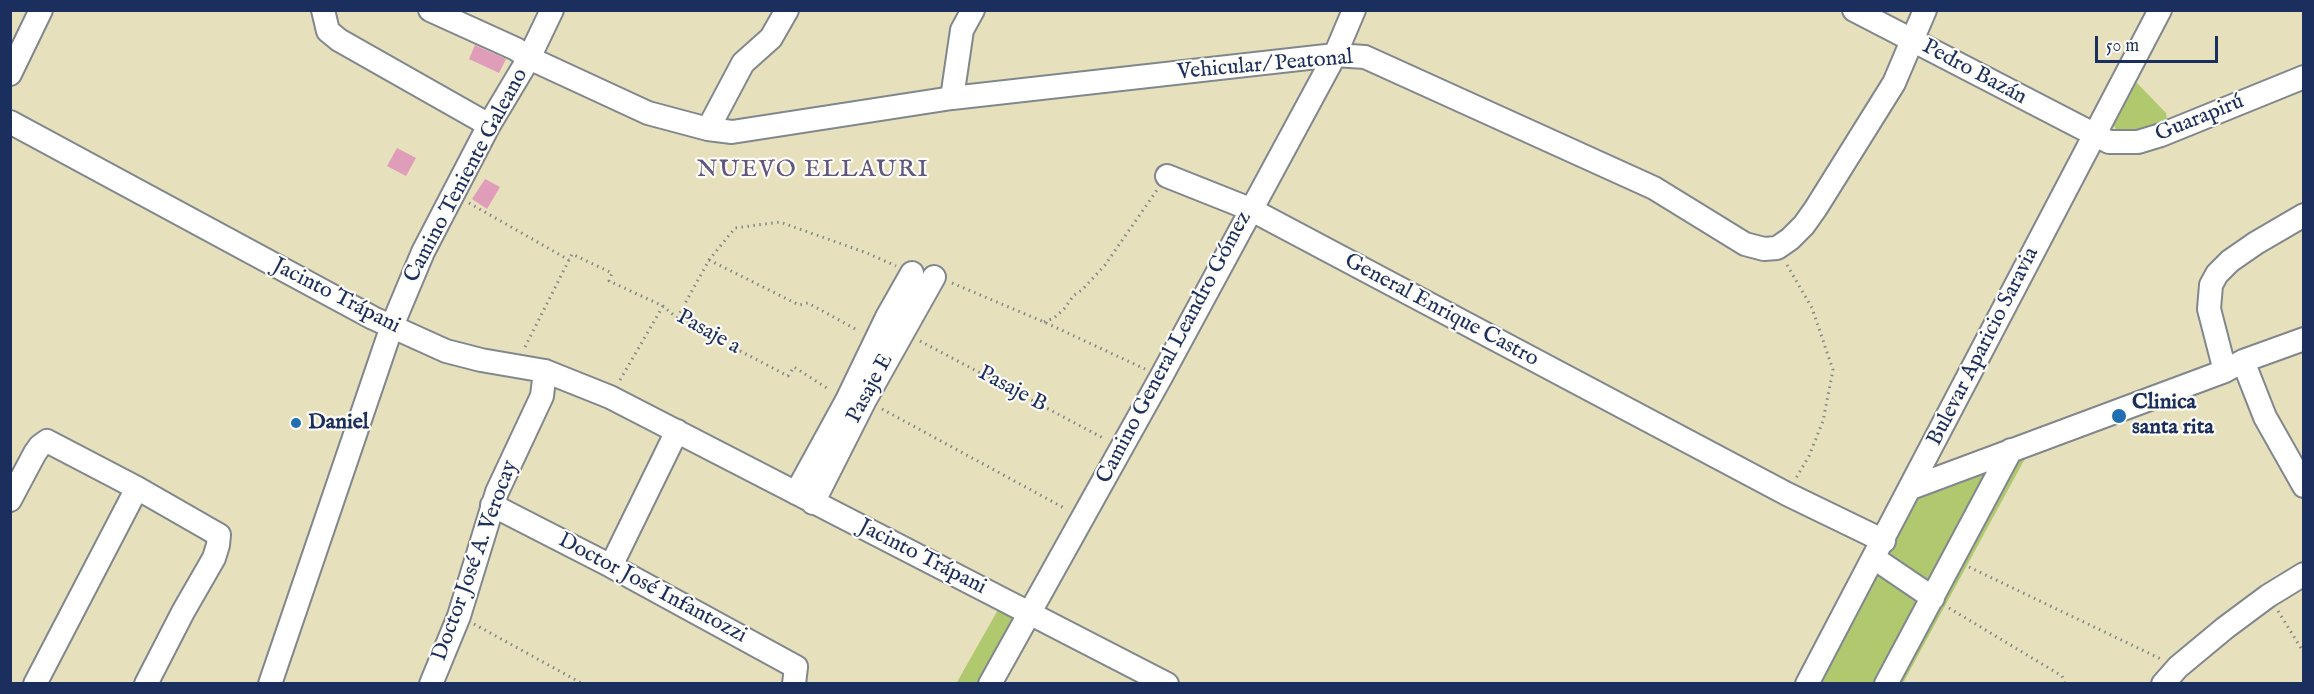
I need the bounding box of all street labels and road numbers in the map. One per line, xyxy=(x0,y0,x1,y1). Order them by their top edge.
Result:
street label: Pedro Bazán xyxy=(1917,34,2031,112)
street label: Vehicular/ Peatonal xyxy=(1176,45,1354,87)
street label: Camino Teniente Galeano xyxy=(399,65,535,287)
street label: Guarapirú xyxy=(2152,89,2248,149)
street label: Camino General Leandro Gómez xyxy=(1092,207,1258,489)
street label: Bulevar Aparicio Saravia xyxy=(1922,243,2046,451)
street label: General Enrique Castro xyxy=(1339,249,1543,373)
street label: Jacinto Trápani xyxy=(268,253,404,341)
street label: Pasaje a xyxy=(671,305,745,361)
street label: Pasaje E xyxy=(842,350,900,428)
street label: Pasaje B xyxy=(973,361,1051,419)
street label: Doctor José A. Verocay xyxy=(427,457,525,665)
street label: Jacinto Trápani xyxy=(854,514,990,602)
street label: Doctor José Infantozzi xyxy=(553,528,751,650)

